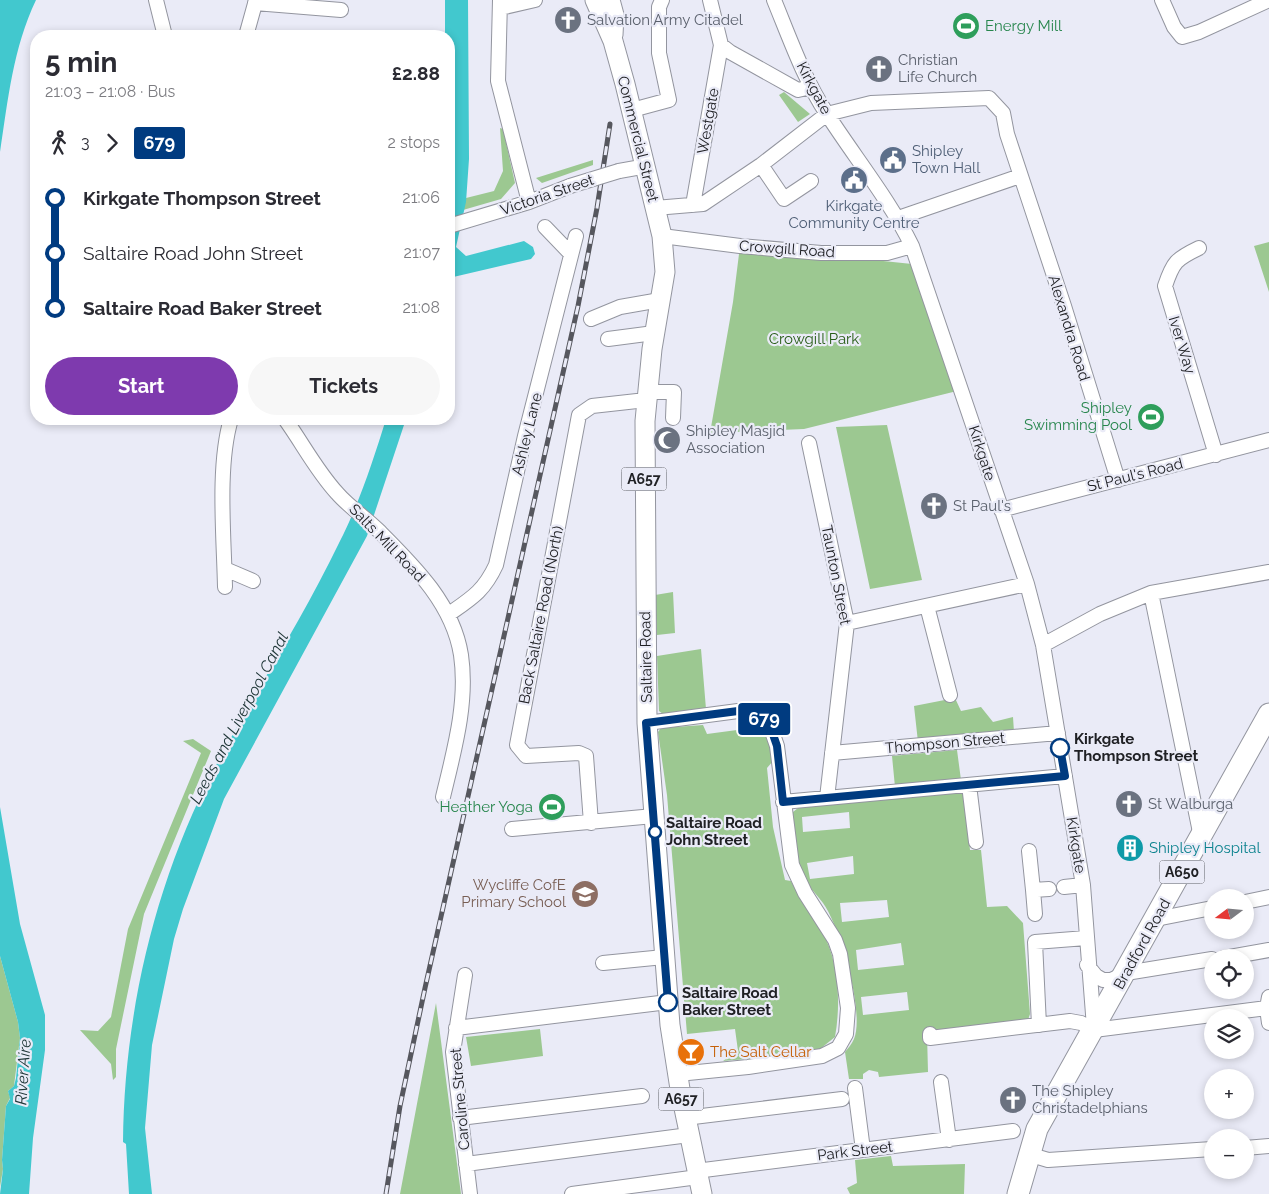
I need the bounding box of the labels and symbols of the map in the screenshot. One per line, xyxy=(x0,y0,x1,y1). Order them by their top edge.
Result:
church icon: Salvation Army Citadel xyxy=(553,5,583,35)
place label: Salvation Army Citadel xyxy=(587,11,744,29)
sports icon: Energy Mill xyxy=(951,11,981,41)
place label: Energy Mill xyxy=(985,17,1063,35)
place label: Christian Life Church xyxy=(898,51,977,86)
church icon: Christian Life Church xyxy=(864,54,894,84)
street label: Kirkgate xyxy=(793,59,835,117)
street label: Commercial Street xyxy=(614,74,662,204)
street label: Westgate xyxy=(693,86,723,155)
place label: Shipley Town Hall xyxy=(912,142,981,177)
public building icon: Shipley Town Hall xyxy=(878,145,908,175)
public building icon: Kirkgate Community Centre xyxy=(839,165,869,195)
street label: Victoria Street xyxy=(498,171,596,219)
place label: Kirkgate Community Centre xyxy=(789,197,920,232)
street label: Crowgill Road xyxy=(739,237,835,261)
street label: Alexandra Road xyxy=(1044,273,1094,383)
street label: Iver Way xyxy=(1165,314,1199,376)
park label: Crowgill Park xyxy=(769,330,859,348)
street label: Ashley Lane xyxy=(508,391,546,477)
place label: Shipley Swimming Pool xyxy=(1024,399,1133,434)
sports icon: Shipley Swimming Pool xyxy=(1136,402,1166,432)
place label: Shipley Masjid Association xyxy=(686,422,785,457)
street label: Kirkgate xyxy=(965,423,999,483)
mosque icon: Shipley Masjid Association xyxy=(652,425,682,455)
street label: St Paul's Road xyxy=(1085,454,1185,496)
road number: A657 xyxy=(622,468,666,490)
church icon: St Paul's xyxy=(919,491,949,521)
place label: St Paul's xyxy=(953,497,1011,515)
street label: Salts Mill Road xyxy=(345,500,429,586)
street label: Back Saltaire Road (North) xyxy=(515,524,567,706)
street label: Taunton Street xyxy=(817,524,855,626)
street label: Saltaire Road xyxy=(636,611,656,703)
water label: Leeds and Liverpool Canal xyxy=(186,629,292,807)
line badge: 679 xyxy=(735,703,793,735)
street label: Thompson Street xyxy=(884,729,1006,757)
place label: Kirkgate Thompson Street xyxy=(1074,730,1198,765)
marker: Kirkgate Thompson Street xyxy=(1050,738,1070,758)
church icon: St Walburga xyxy=(1114,789,1144,819)
sports icon: Heather Yoga xyxy=(537,792,567,822)
place label: St Walburga xyxy=(1148,795,1233,813)
place label: Heather Yoga xyxy=(440,798,533,816)
place label: Saltaire Road John Street xyxy=(666,814,762,849)
street label: Kirkgate xyxy=(1063,816,1089,875)
marker: Saltaire Road John Street xyxy=(648,825,662,839)
building icon: Shipley Hospital xyxy=(1115,833,1145,863)
place label: Shipley Hospital xyxy=(1149,839,1261,857)
road number: A650 xyxy=(1160,860,1204,884)
place label: Wycliffe CofE Primary School xyxy=(461,876,567,911)
school or university icon: Wycliffe CofE Primary School xyxy=(570,879,600,909)
north arrow xyxy=(1204,889,1254,939)
street label: Bradford Road xyxy=(1110,896,1174,992)
place label: Saltaire Road Baker Street xyxy=(682,984,778,1019)
marker: Saltaire Road Baker Street xyxy=(658,992,678,1012)
bar icon: The Salt Cellar xyxy=(676,1037,706,1067)
water label: River Aire xyxy=(11,1038,35,1106)
place label: The Salt Cellar xyxy=(710,1043,812,1061)
street label: Caroline Street xyxy=(447,1047,473,1151)
place label: The Shipley Christadelphians xyxy=(1032,1082,1148,1117)
church icon: The Shipley Christadelphians xyxy=(998,1085,1028,1115)
road number: A657 xyxy=(658,1088,704,1110)
street label: Park Street xyxy=(816,1137,894,1165)

